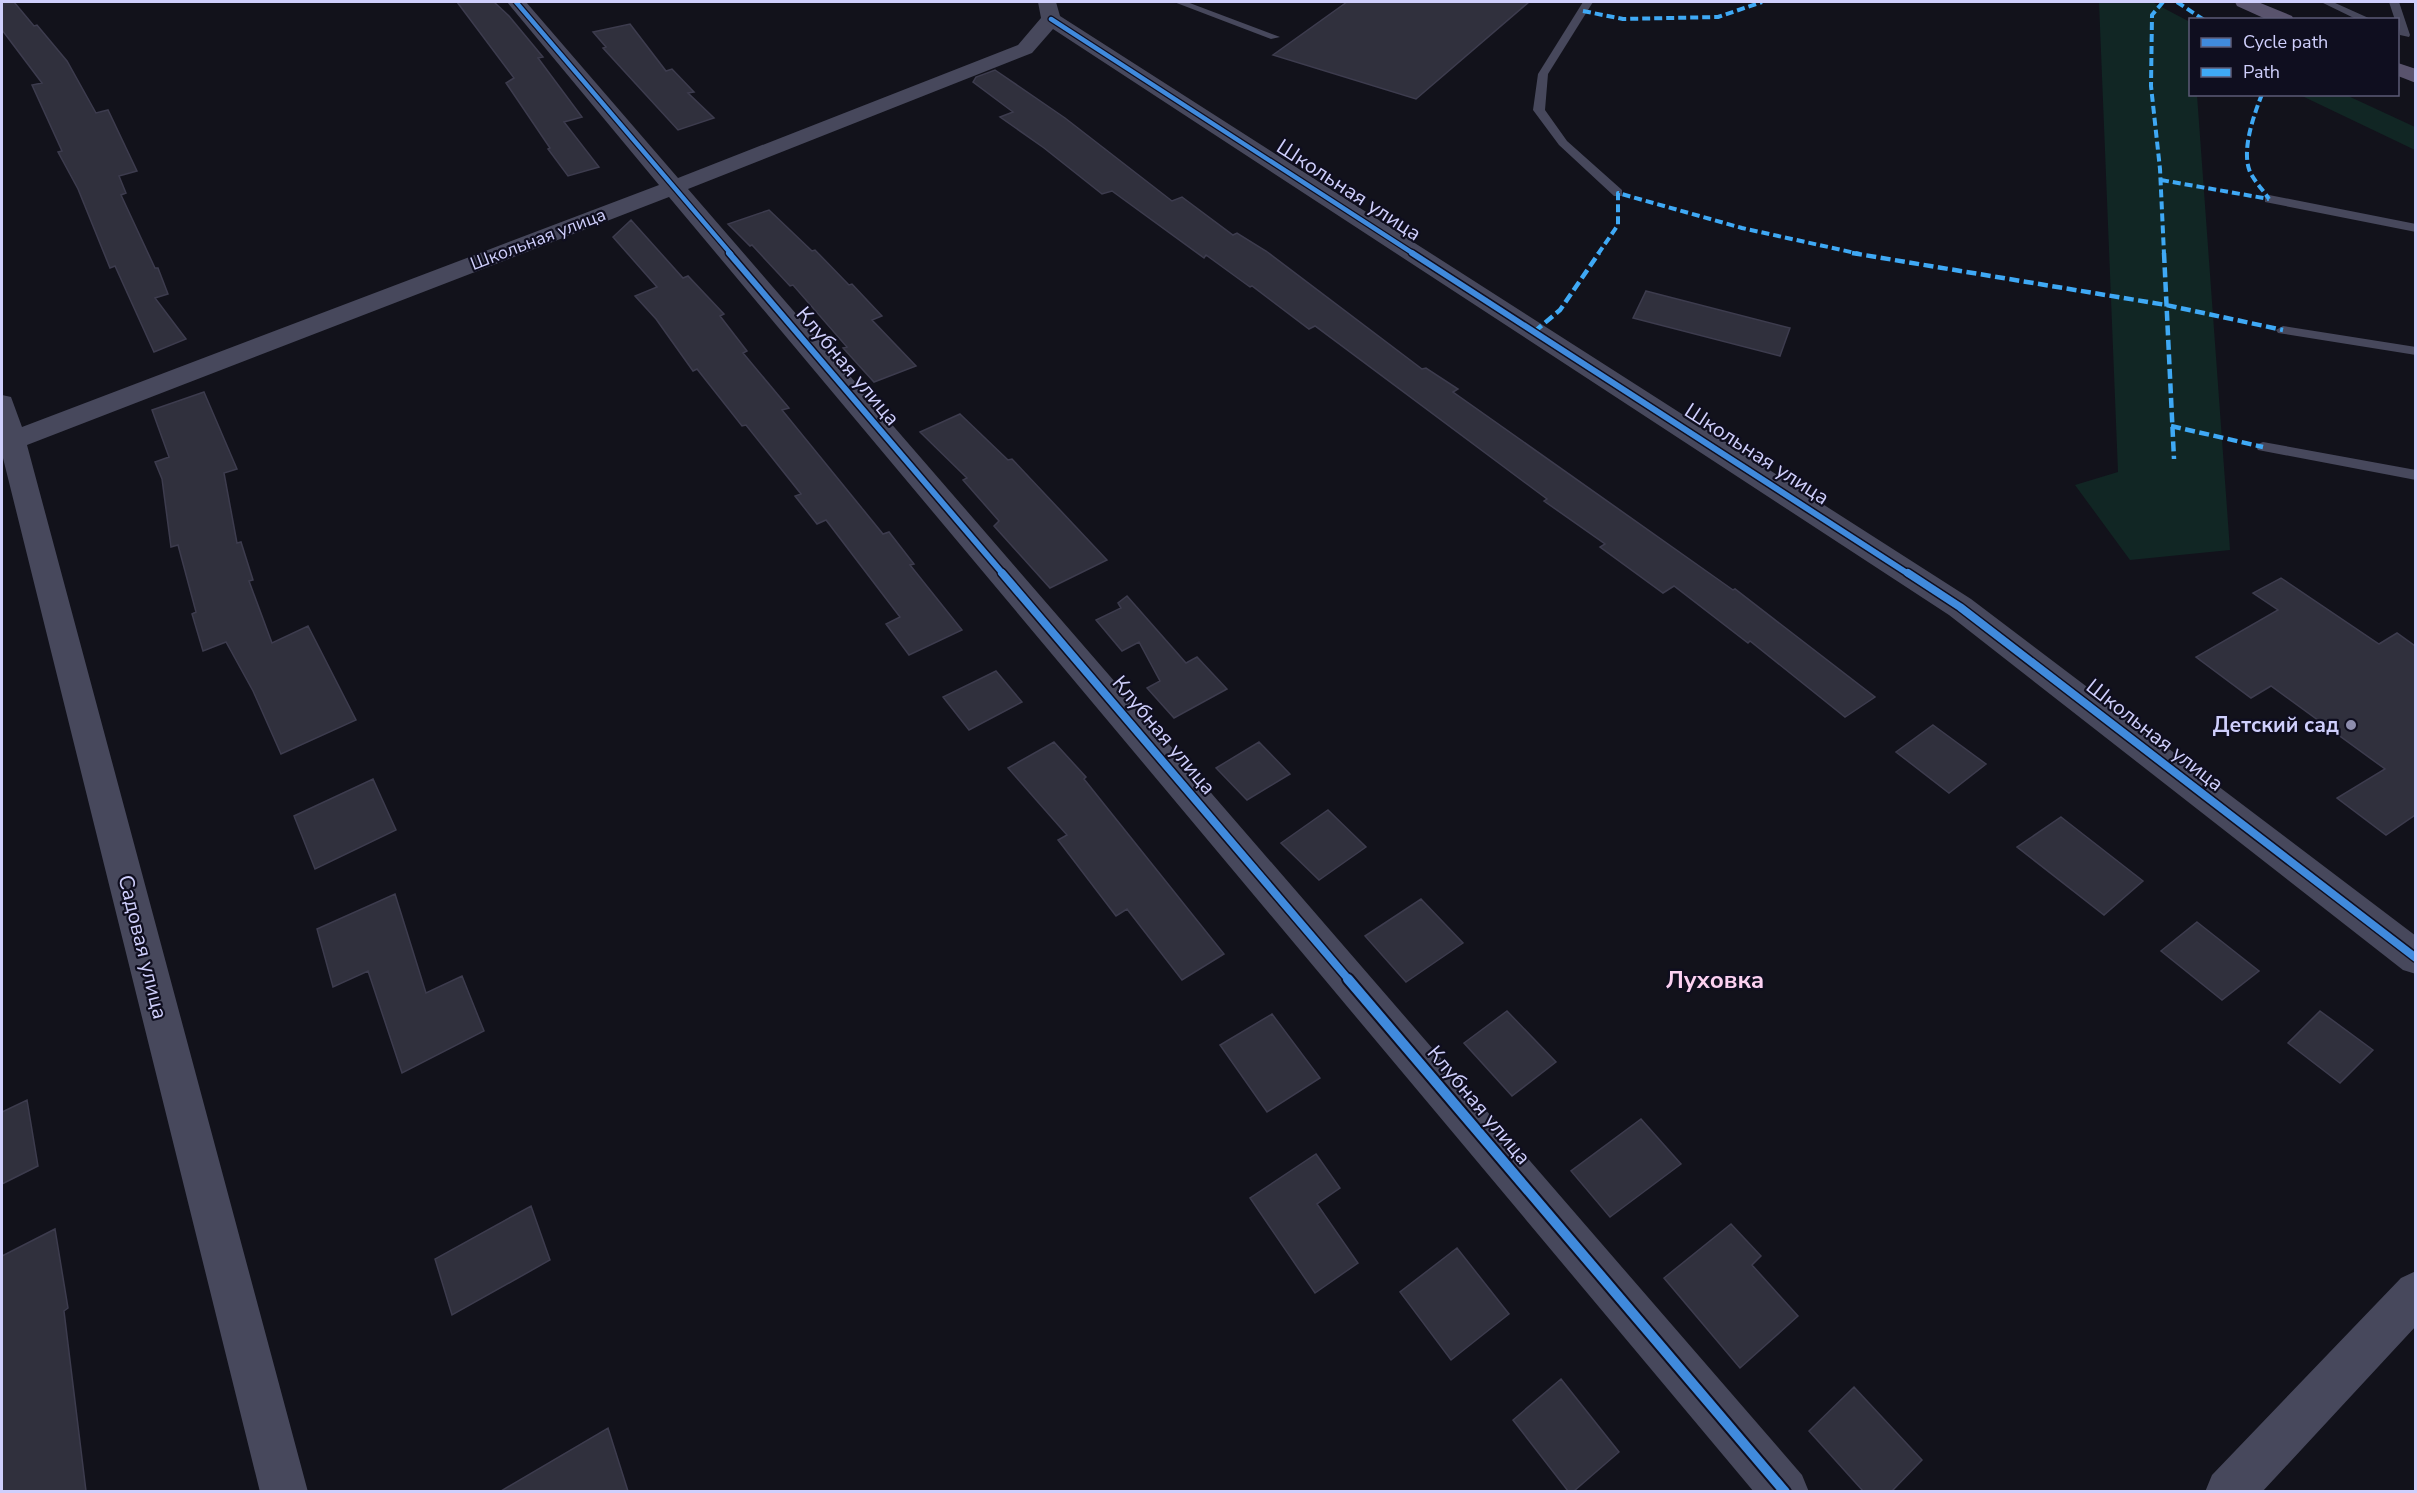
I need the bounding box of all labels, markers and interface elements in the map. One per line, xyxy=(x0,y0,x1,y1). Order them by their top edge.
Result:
legend xyxy=(2189,18,2399,96)
text: Cycle path xyxy=(2243,30,2328,54)
text: Path xyxy=(2243,60,2280,84)
street label: Школьная улица xyxy=(1271,133,1427,247)
street label: Школьная улица xyxy=(467,202,609,276)
street label: Клубная улица xyxy=(790,301,906,431)
street label: Школьная улица xyxy=(1679,397,1835,511)
street label: Клубная улица xyxy=(1106,670,1222,800)
street label: Школьная улица xyxy=(2081,673,2229,797)
place label: Детский сад xyxy=(2213,711,2339,739)
marker: Детский сад xyxy=(2344,718,2358,732)
street label: Садовая улица xyxy=(112,872,174,1022)
district label: Луховка xyxy=(1666,964,1764,996)
street label: Клубная улица xyxy=(1421,1040,1537,1170)

